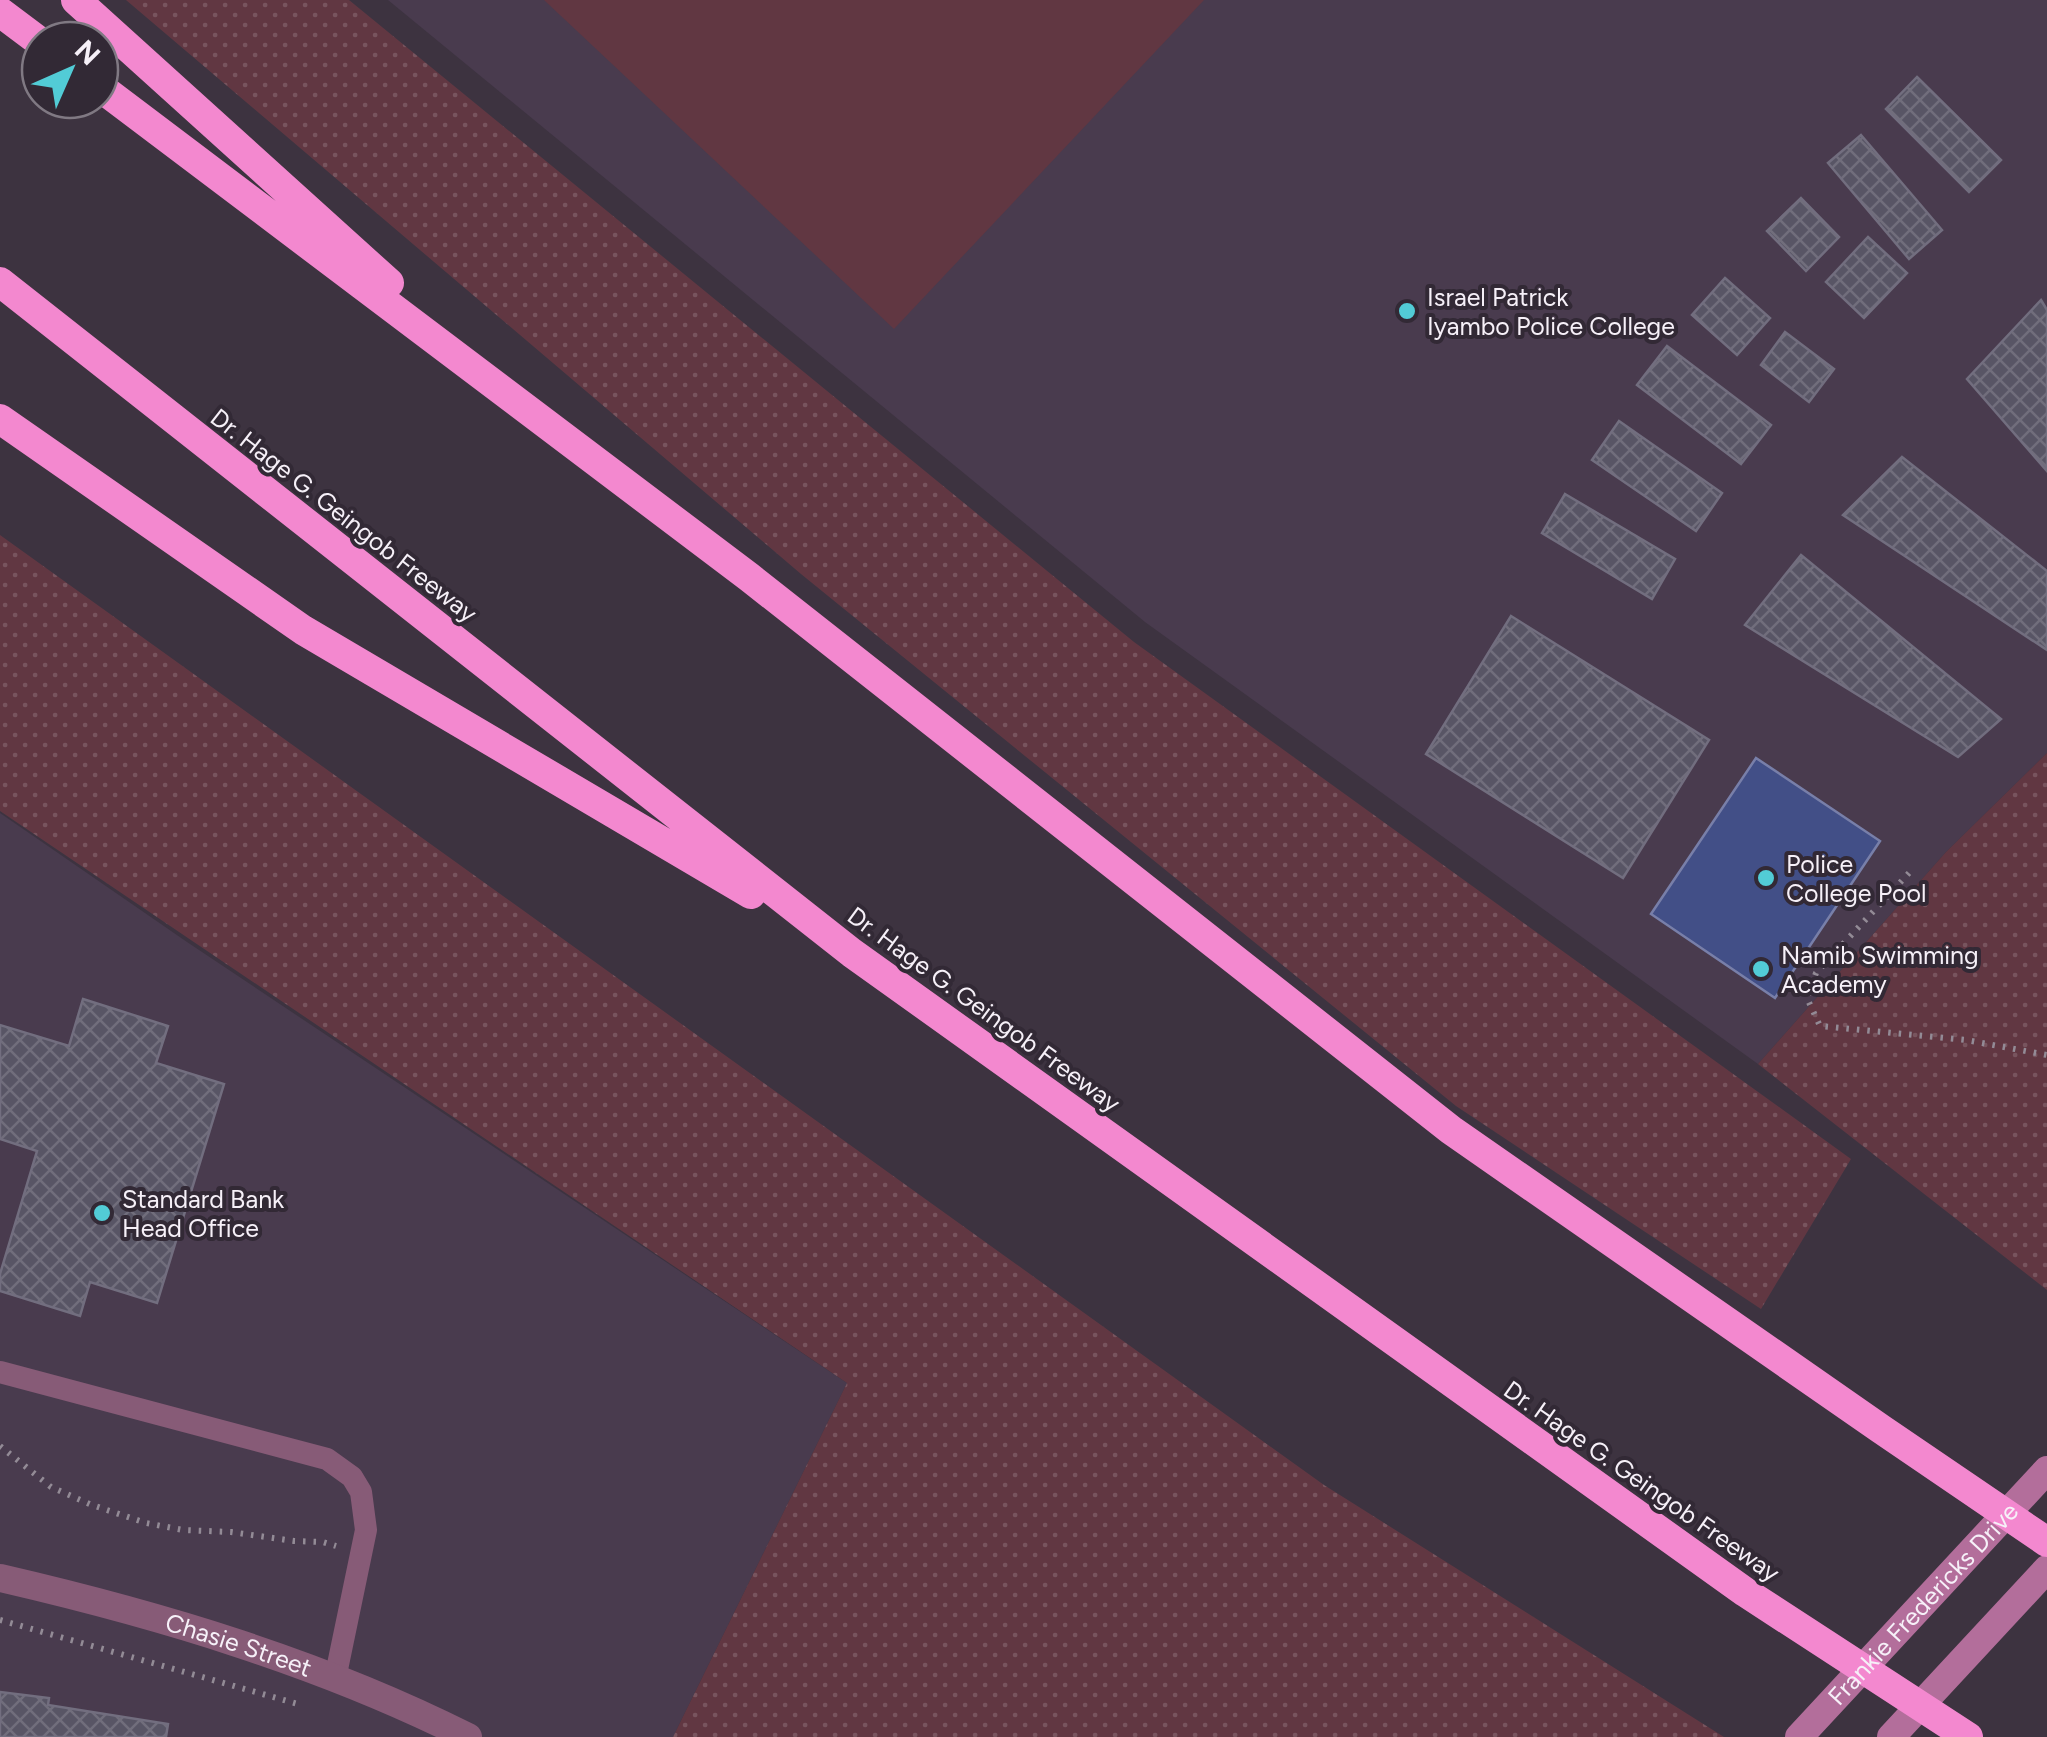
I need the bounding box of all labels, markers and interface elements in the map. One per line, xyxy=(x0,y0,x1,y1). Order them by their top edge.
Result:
north arrow xyxy=(20,20,120,120)
text: N xyxy=(68,33,107,72)
place label: Israel Patrick Iyambo Police College xyxy=(1427,282,1675,341)
marker: Israel Patrick Iyambo Police College xyxy=(1396,300,1418,322)
street label: Dr. Hage G. Geingob Freeway xyxy=(205,402,483,628)
place label: Police College Pool xyxy=(1786,849,1926,908)
marker: Police College Pool xyxy=(1755,867,1777,889)
street label: Dr. Hage G. Geingob Freeway xyxy=(842,900,1126,1118)
place label: Namib Swimming Academy xyxy=(1781,940,1979,999)
marker: Namib Swimming Academy xyxy=(1750,958,1772,980)
place label: Standard Bank Head Office xyxy=(122,1184,285,1243)
marker: Standard Bank Head Office xyxy=(91,1202,113,1224)
street label: Dr. Hage G. Geingob Freeway xyxy=(1498,1374,1786,1588)
street label: Frankie Fredericks Drive xyxy=(1821,1496,2024,1711)
street label: Chasie Street xyxy=(162,1607,316,1683)

